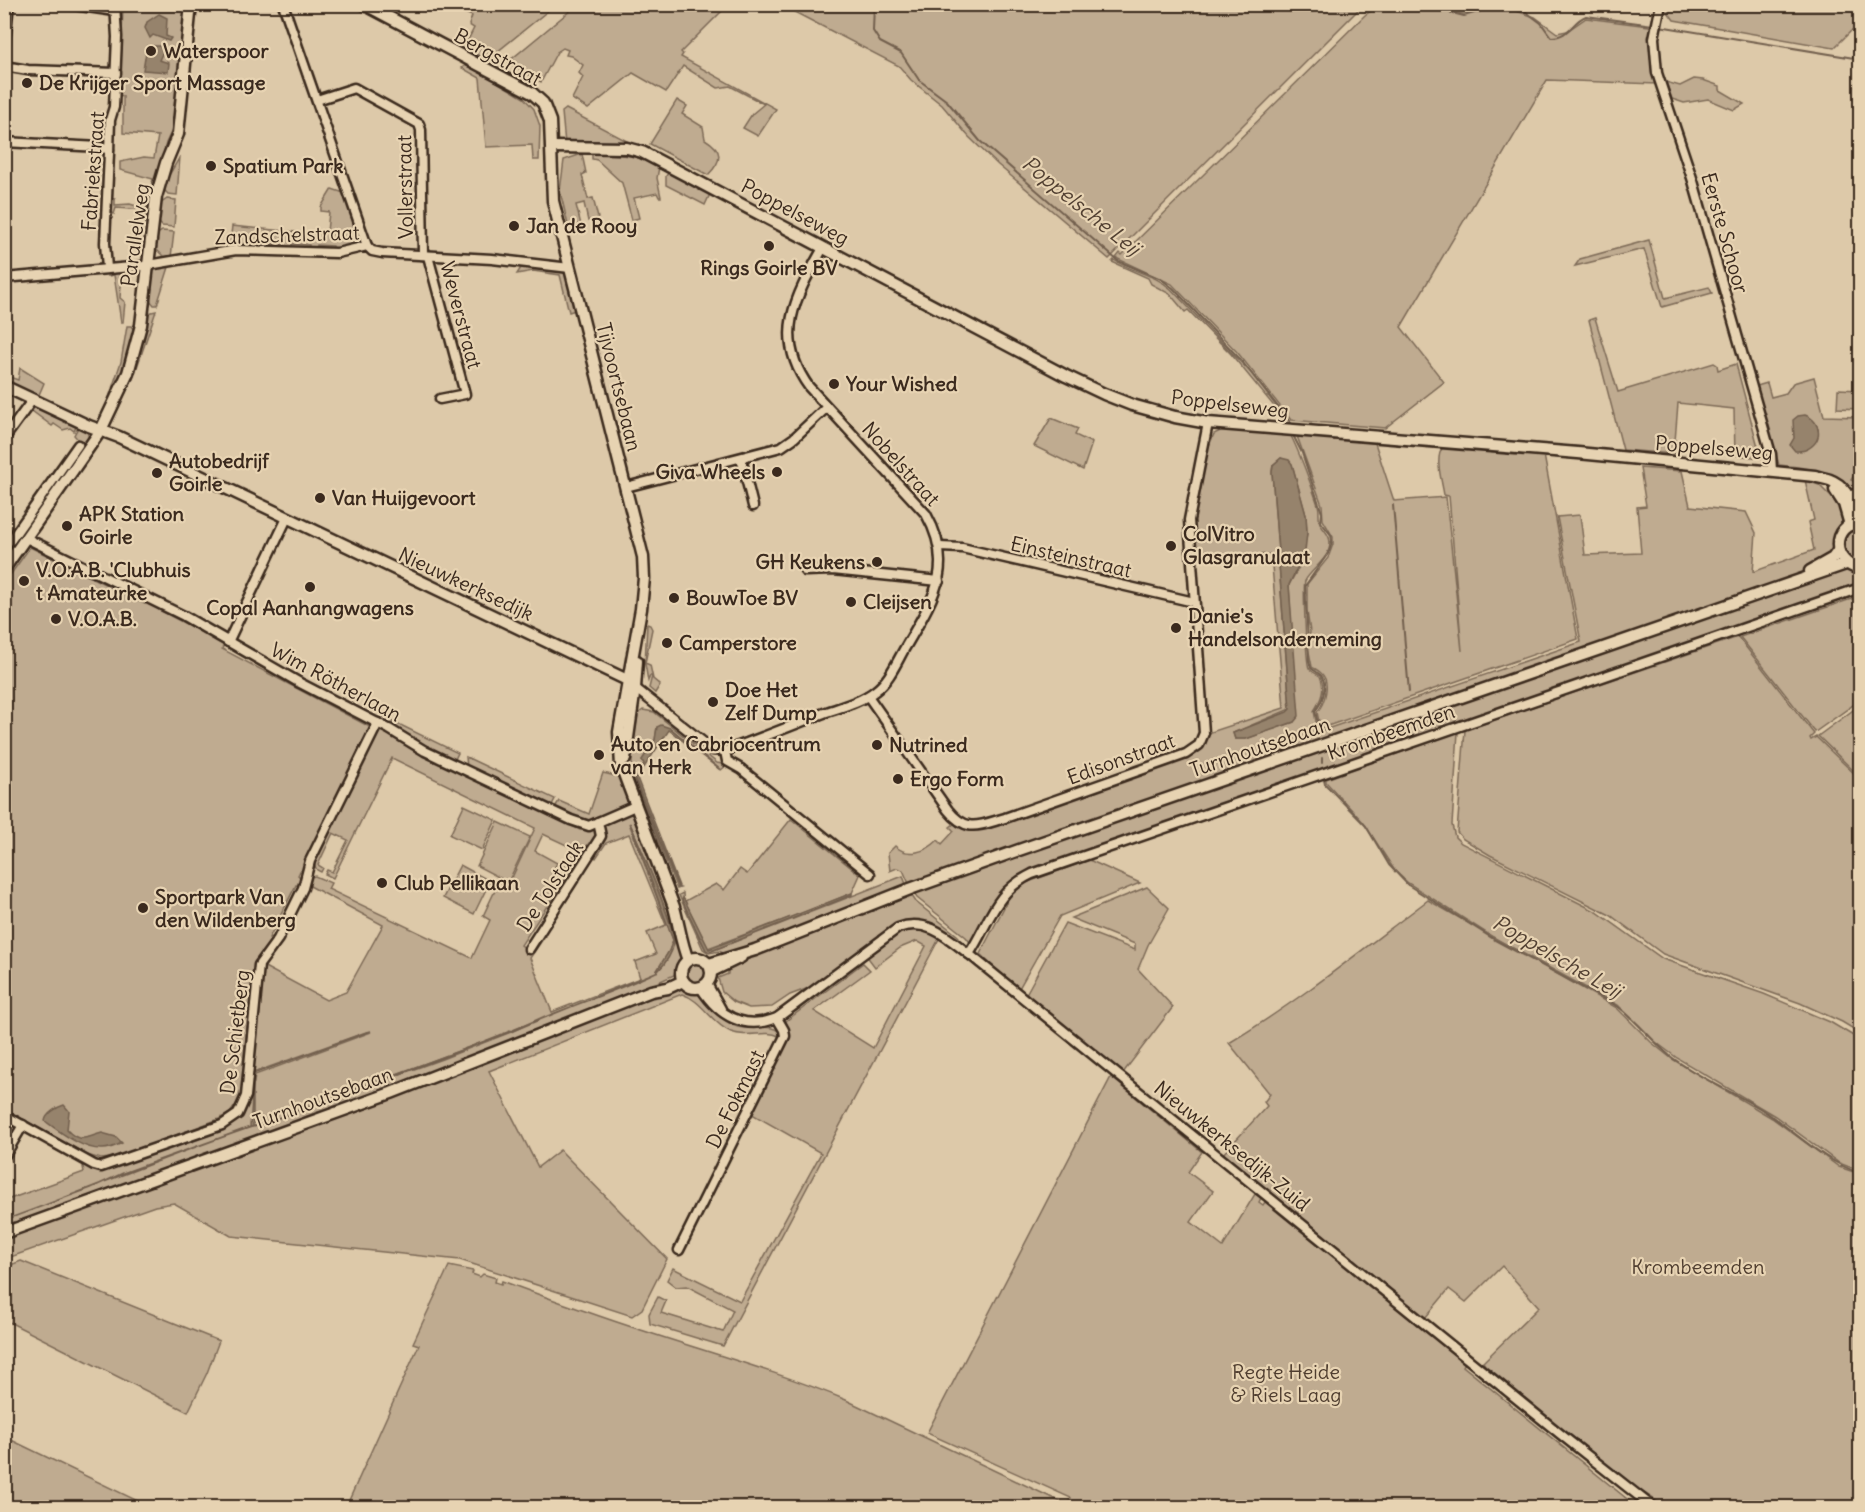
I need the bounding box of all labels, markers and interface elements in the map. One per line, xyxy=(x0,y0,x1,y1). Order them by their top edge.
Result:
street label: Bergstraat xyxy=(450,22,547,91)
place label: Waterspoor xyxy=(163,38,269,63)
marker: Waterspoor xyxy=(144,44,158,58)
place label: De Krijger Sport Massage xyxy=(39,70,266,95)
marker: De Krijger Sport Massage xyxy=(20,76,34,90)
street label: Fabriekstraat xyxy=(76,110,109,232)
street label: Vollerstraat xyxy=(391,134,418,239)
water label: Poppelsche Leij xyxy=(1017,150,1148,263)
place label: Spatium Park xyxy=(223,153,343,178)
marker: Spatium Park xyxy=(204,159,218,173)
street label: Eerste Schoor xyxy=(1696,169,1755,296)
street label: Poppelseweg xyxy=(737,173,853,250)
street label: Parallelweg xyxy=(115,182,154,288)
place label: Jan de Rooy xyxy=(526,213,637,238)
street label: Zandschelstraat xyxy=(214,219,360,250)
marker: Jan de Rooy xyxy=(507,219,521,233)
marker: Rings Goirle BV xyxy=(762,239,776,253)
place label: Rings Goirle BV xyxy=(700,255,838,280)
street label: Weverstraat xyxy=(435,258,488,372)
street label: Tijvoortsebaan xyxy=(591,320,648,454)
place label: Your Wished xyxy=(845,371,958,396)
marker: Your Wished xyxy=(827,377,841,391)
street label: Poppelseweg xyxy=(1170,384,1290,423)
street label: Nobelstraat xyxy=(857,416,946,511)
street label: Poppelseweg xyxy=(1654,430,1774,465)
place label: Autobedrijf Goirle xyxy=(169,448,270,496)
place label: Giva Wheels xyxy=(655,459,765,484)
marker: Giva Wheels xyxy=(770,465,784,479)
marker: Autobedrijf Goirle xyxy=(150,466,164,480)
place label: Van Huijgevoort xyxy=(332,485,476,510)
marker: Van Huijgevoort xyxy=(313,491,327,505)
place label: APK Station Goirle xyxy=(79,501,184,549)
marker: APK Station Goirle xyxy=(60,519,74,533)
place label: ColVitro Glasgranulaat xyxy=(1183,521,1310,569)
street label: Einsteinstraat xyxy=(1008,530,1134,583)
marker: ColVitro Glasgranulaat xyxy=(1164,539,1178,553)
street label: Nieuwkerksedijk xyxy=(395,541,538,626)
place label: GH Keukens xyxy=(756,549,865,574)
marker: GH Keukens xyxy=(870,555,884,569)
place label: V.O.A.B. 'Clubhuis t Amateurke xyxy=(36,557,191,605)
marker: V.O.A.B. 'Clubhuis t Amateurke xyxy=(17,574,31,588)
marker: Copal Aanhangwagens xyxy=(303,580,317,594)
place label: BouwToe BV xyxy=(686,585,798,610)
place label: Cleijsen xyxy=(863,589,932,614)
marker: BouwToe BV xyxy=(667,591,681,605)
place label: Copal Aanhangwagens xyxy=(206,595,414,620)
marker: Cleijsen xyxy=(844,595,858,609)
place label: Danie's Handelsonderneming xyxy=(1188,603,1382,651)
place label: V.O.A.B. xyxy=(68,606,137,631)
marker: V.O.A.B. xyxy=(49,612,63,626)
marker: Danie's Handelsonderneming xyxy=(1169,621,1183,635)
place label: Camperstore xyxy=(679,630,797,655)
marker: Camperstore xyxy=(660,636,674,650)
street label: Wim Rötherlaan xyxy=(266,637,406,727)
place label: Doe Het Zelf Dump xyxy=(725,677,817,725)
marker: Doe Het Zelf Dump xyxy=(706,695,720,709)
street label: Krombeemden xyxy=(1324,698,1458,765)
street label: Turnhoutsebaan xyxy=(1186,711,1333,782)
street label: Edisonstraat xyxy=(1064,727,1178,790)
place label: Auto en Cabriocentrum van Herk xyxy=(611,731,821,779)
place label: Nutrined xyxy=(889,732,968,757)
marker: Nutrined xyxy=(870,738,884,752)
marker: Auto en Cabriocentrum van Herk xyxy=(592,748,606,762)
place label: Ergo Form xyxy=(910,766,1005,791)
marker: Ergo Form xyxy=(891,772,905,786)
street label: De Tolstaak xyxy=(511,836,588,936)
place label: Club Pellikaan xyxy=(394,870,519,895)
marker: Club Pellikaan xyxy=(375,876,389,890)
place label: Sportpark Van den Wildenberg xyxy=(155,884,296,932)
marker: Sportpark Van den Wildenberg xyxy=(136,901,150,915)
water label: Poppelsche Leij xyxy=(1488,909,1628,1005)
street label: De Schietberg xyxy=(214,968,255,1096)
street label: De Fokmast xyxy=(700,1045,769,1152)
street label: Turnhoutsebaan xyxy=(250,1061,396,1134)
street label: Nieuwkerksedijk-Zuid xyxy=(1149,1075,1315,1216)
park label: Krombeemden xyxy=(1631,1254,1765,1279)
park label: Regte Heide & Riels Laag xyxy=(1231,1359,1341,1407)

